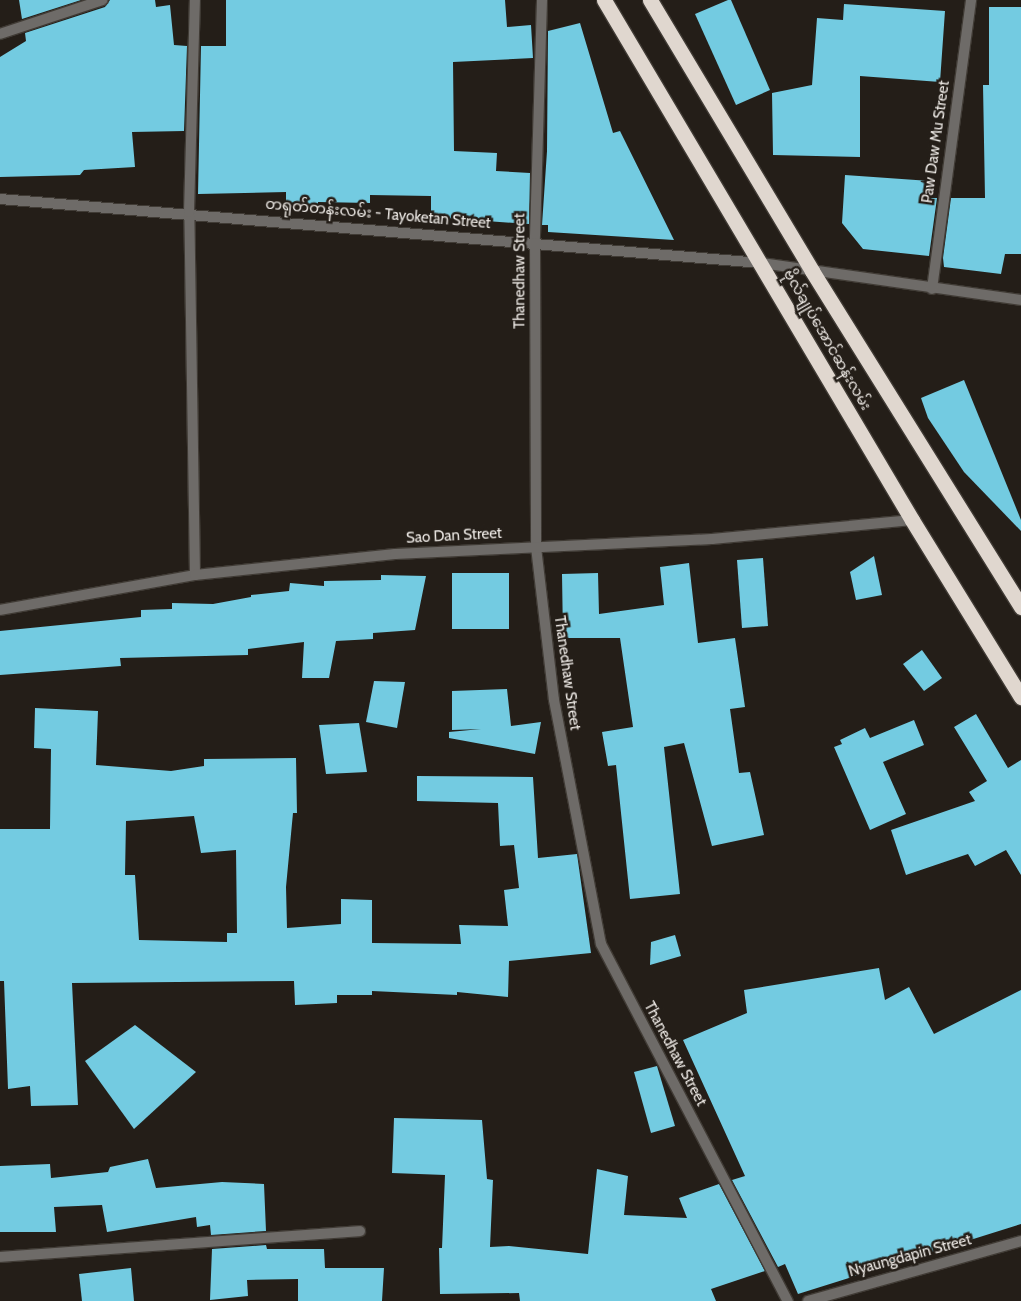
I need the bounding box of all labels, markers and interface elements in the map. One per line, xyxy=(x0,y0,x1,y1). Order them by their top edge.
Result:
street label: Paw Daw Mu Street xyxy=(918,80,954,204)
street label: တရုတ်တန်းလမ်း - Tayoketan Street xyxy=(265,195,491,233)
street label: Thanedhaw Street xyxy=(511,213,529,329)
street label: ဗိုလ်ချုပ်အောင်ဆန်းလမ်း xyxy=(779,266,875,414)
street label: Sao Dan Street xyxy=(406,525,502,547)
street label: Thanedhaw Street xyxy=(550,615,584,731)
street label: Thanedhaw Street xyxy=(640,999,710,1109)
street label: Nyaungdapin Street xyxy=(847,1231,973,1281)

